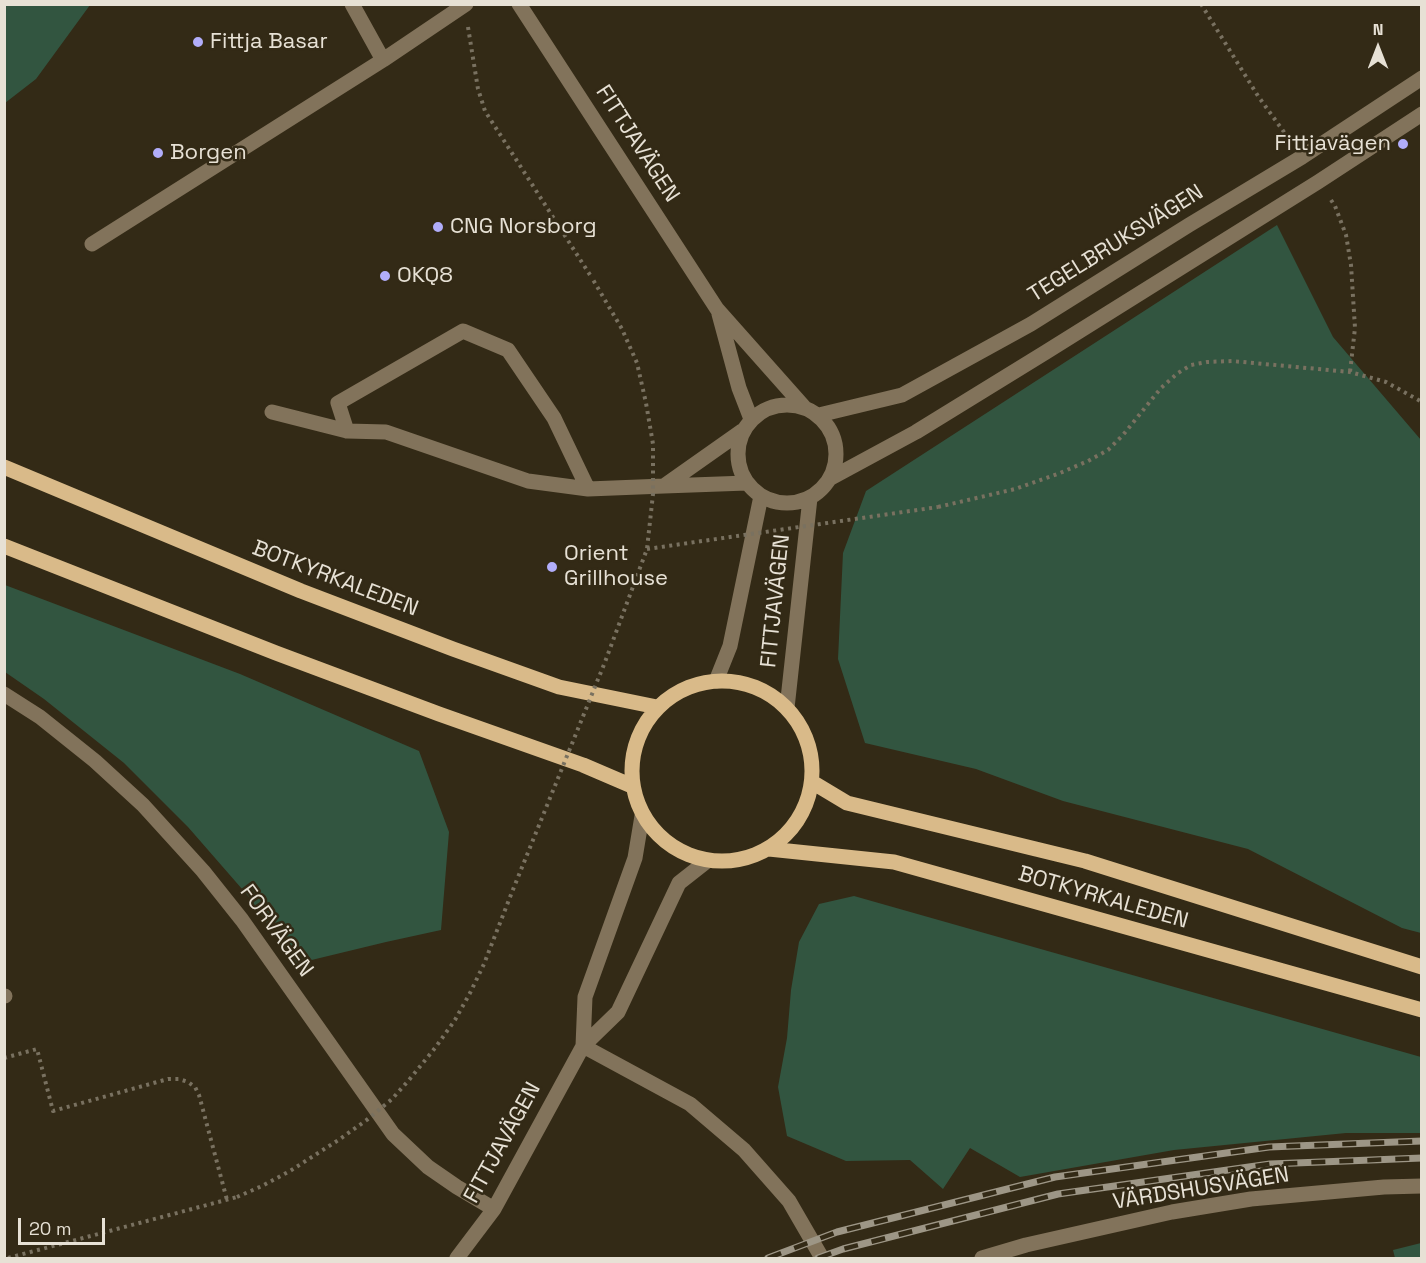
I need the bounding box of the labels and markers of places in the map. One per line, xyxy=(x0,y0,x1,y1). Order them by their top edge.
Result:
place label: Fittja Basar xyxy=(210,29,328,55)
marker: Fittja Basar xyxy=(191,35,205,49)
place label: Fittjavägen xyxy=(1275,131,1391,157)
marker: Fittjavägen xyxy=(1396,137,1410,151)
place label: Borgen xyxy=(170,140,247,166)
marker: Borgen xyxy=(151,146,165,160)
place label: CNG Norsborg xyxy=(450,214,597,240)
marker: CNG Norsborg xyxy=(431,220,445,234)
place label: OKQ8 xyxy=(397,263,453,289)
marker: OKQ8 xyxy=(378,269,392,283)
place label: Orient Grillhouse xyxy=(564,541,668,592)
marker: Orient Grillhouse xyxy=(545,560,559,574)

